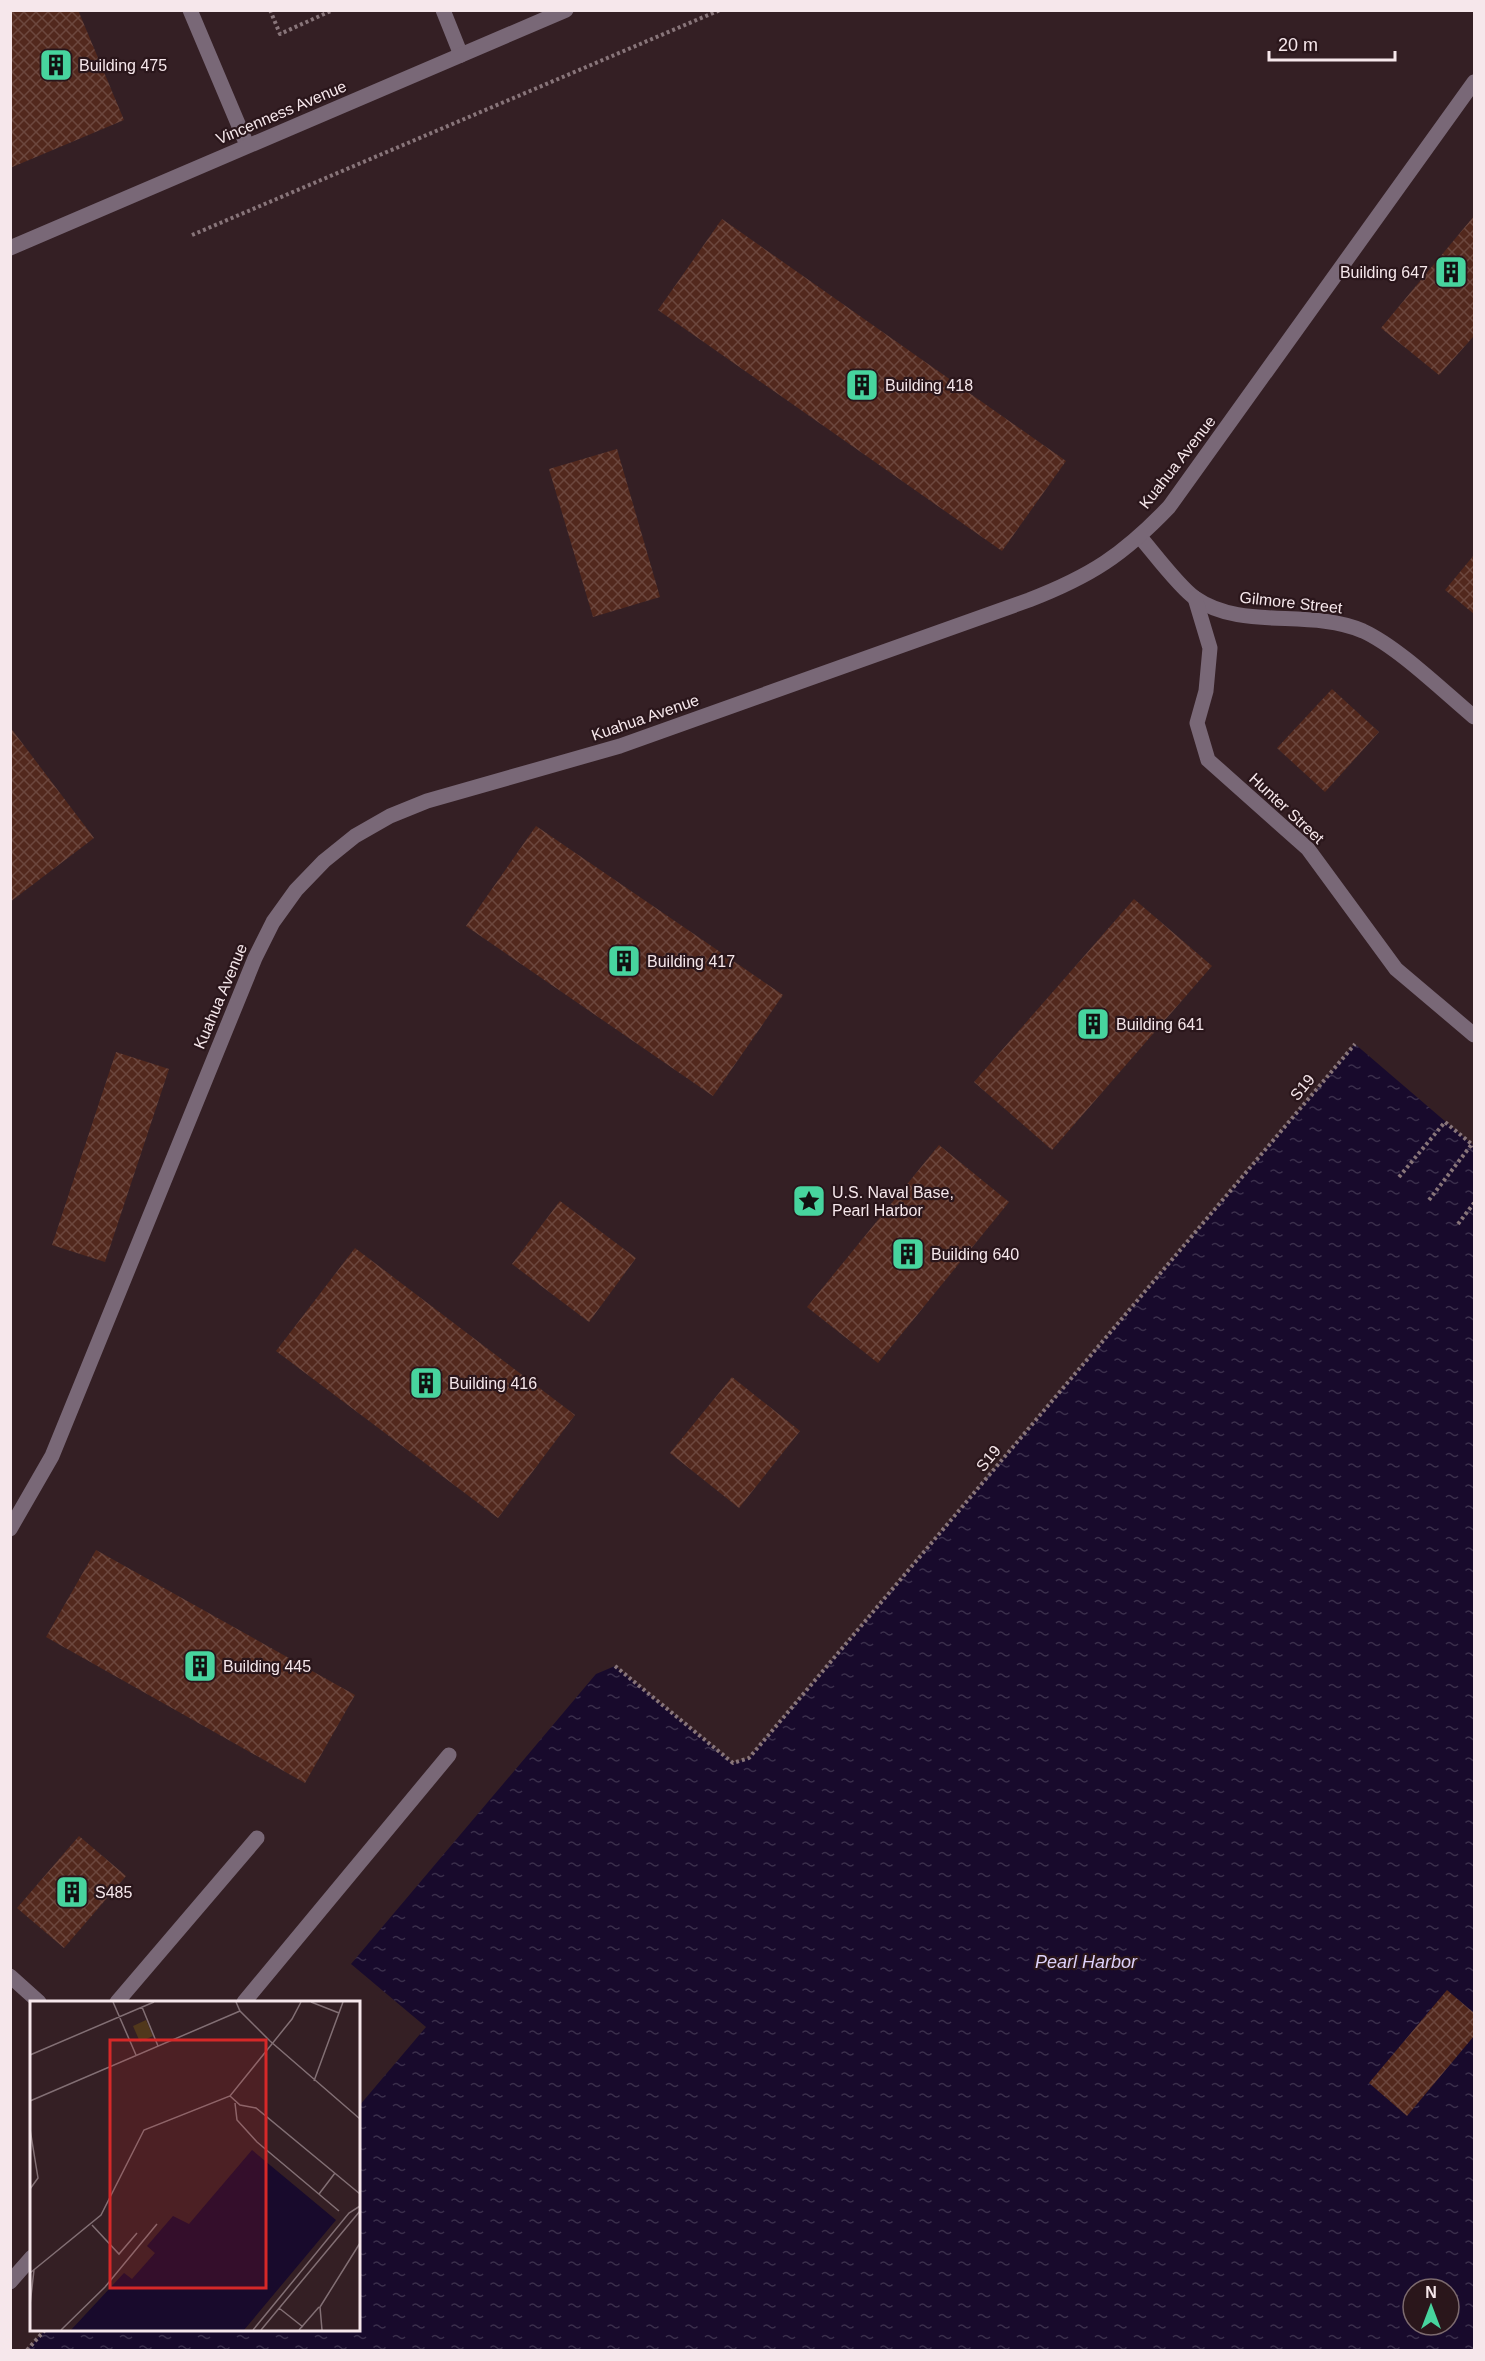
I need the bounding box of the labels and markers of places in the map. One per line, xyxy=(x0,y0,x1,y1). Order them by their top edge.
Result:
building icon: Building 475 xyxy=(38,47,74,83)
place label: Building 475 xyxy=(79,57,167,74)
building icon: Building 647 xyxy=(1433,254,1469,290)
place label: Building 647 xyxy=(1340,264,1428,281)
building icon: Building 418 xyxy=(844,367,880,403)
place label: Building 418 xyxy=(885,377,973,394)
building icon: Building 417 xyxy=(606,943,642,979)
place label: Building 417 xyxy=(647,953,735,970)
building icon: Building 641 xyxy=(1075,1006,1111,1042)
place label: Building 641 xyxy=(1116,1016,1204,1033)
place icon: U.S. Naval Base, Pearl Harbor xyxy=(791,1183,827,1219)
place label: U.S. Naval Base, Pearl Harbor xyxy=(832,1184,954,1219)
building icon: Building 640 xyxy=(890,1236,926,1272)
place label: Building 640 xyxy=(931,1246,1019,1263)
building icon: Building 416 xyxy=(408,1365,444,1401)
place label: Building 416 xyxy=(449,1375,537,1392)
building icon: Building 445 xyxy=(182,1648,218,1684)
place label: Building 445 xyxy=(223,1658,311,1675)
building icon: S485 xyxy=(54,1874,90,1910)
place label: S485 xyxy=(95,1884,132,1901)

